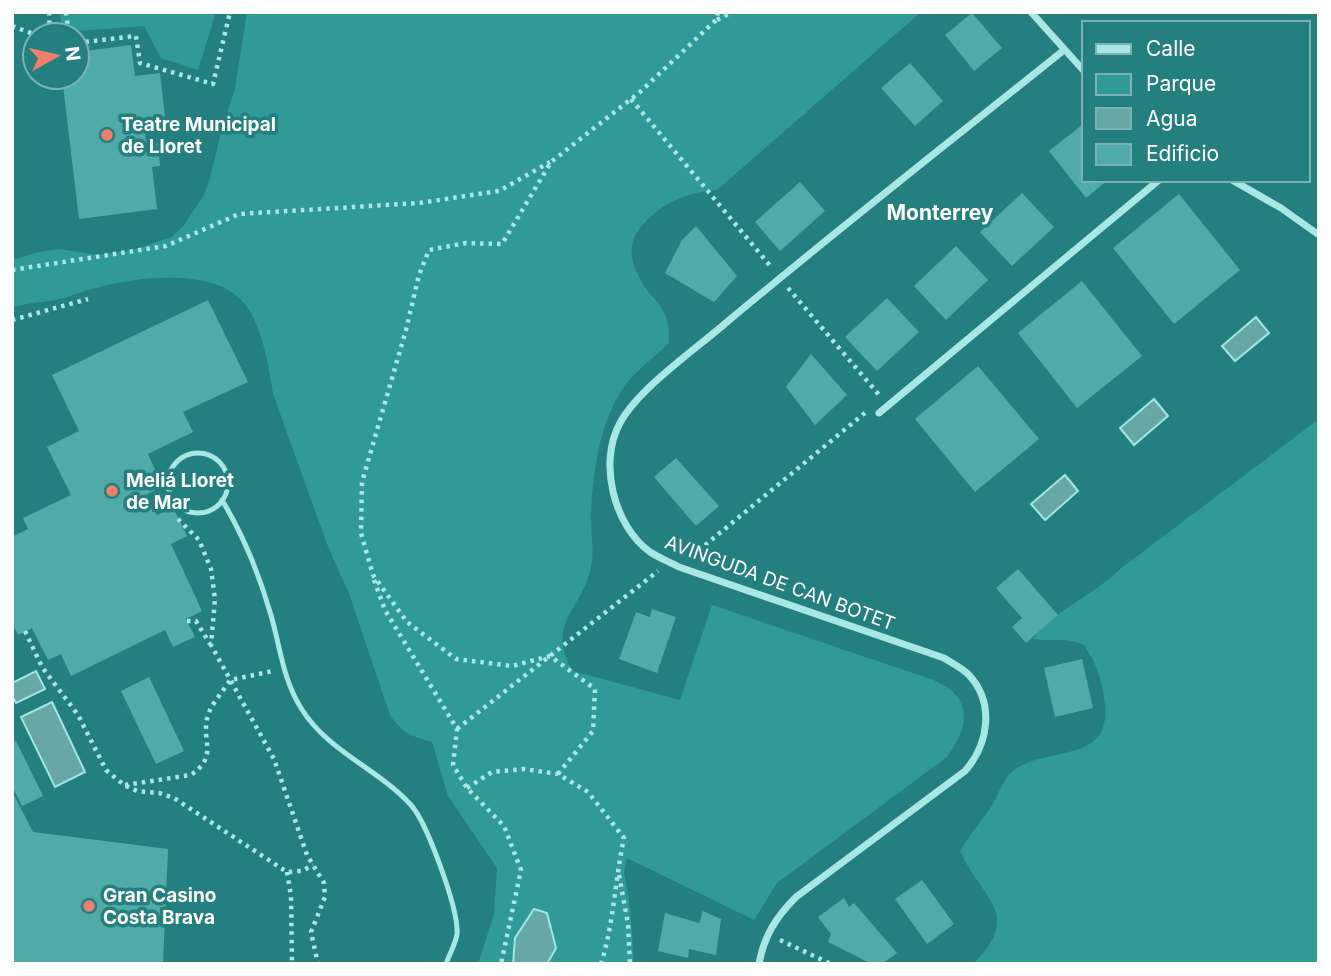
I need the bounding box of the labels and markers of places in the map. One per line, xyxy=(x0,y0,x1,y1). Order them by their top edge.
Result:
place label: Teatre Municipal de Lloret xyxy=(121,113,276,158)
marker: Teatre Municipal de Lloret xyxy=(99,127,115,143)
place label: Meliá Lloret de Mar xyxy=(126,469,234,514)
marker: Meliá Lloret de Mar xyxy=(104,483,120,499)
place label: Gran Casino Costa Brava xyxy=(103,884,216,929)
marker: Gran Casino Costa Brava xyxy=(81,898,97,914)

